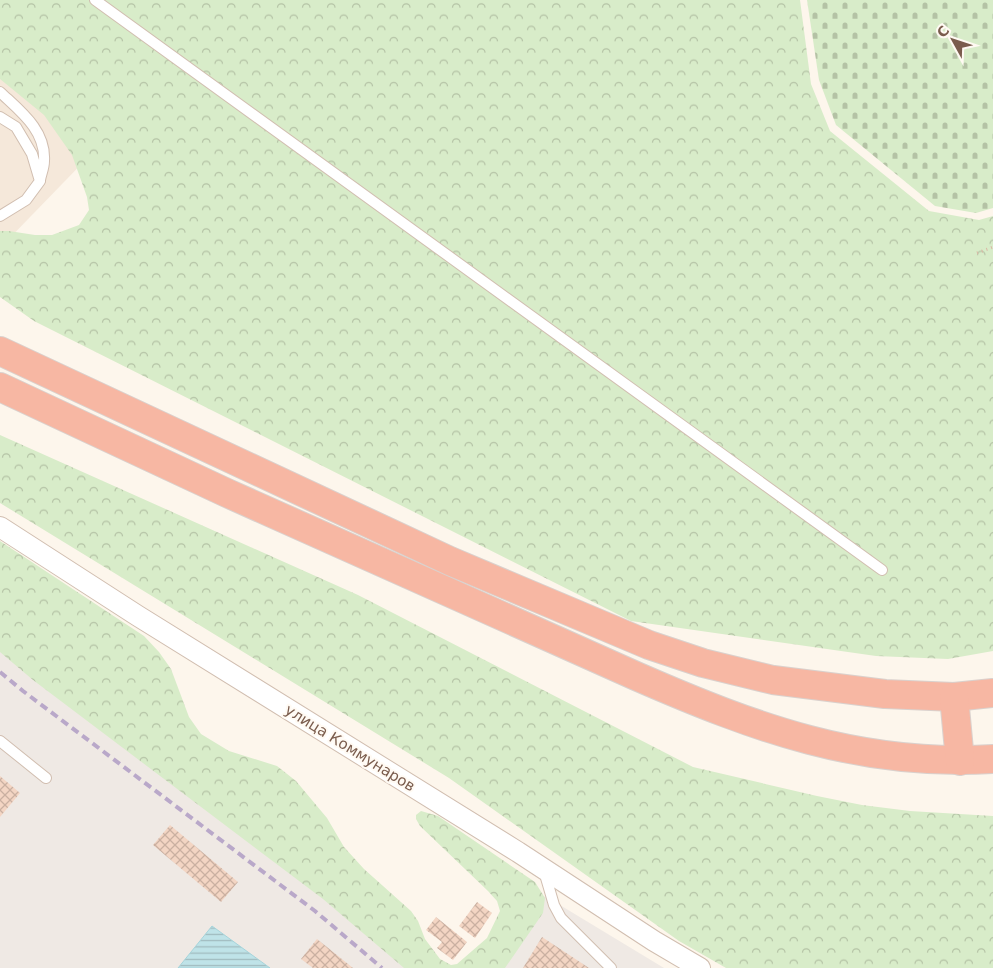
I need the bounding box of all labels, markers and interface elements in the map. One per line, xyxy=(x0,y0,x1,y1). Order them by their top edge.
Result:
north arrow xyxy=(928,15,978,65)
text: С xyxy=(934,23,952,41)
street label: улица Коммунаров xyxy=(282,701,418,795)

